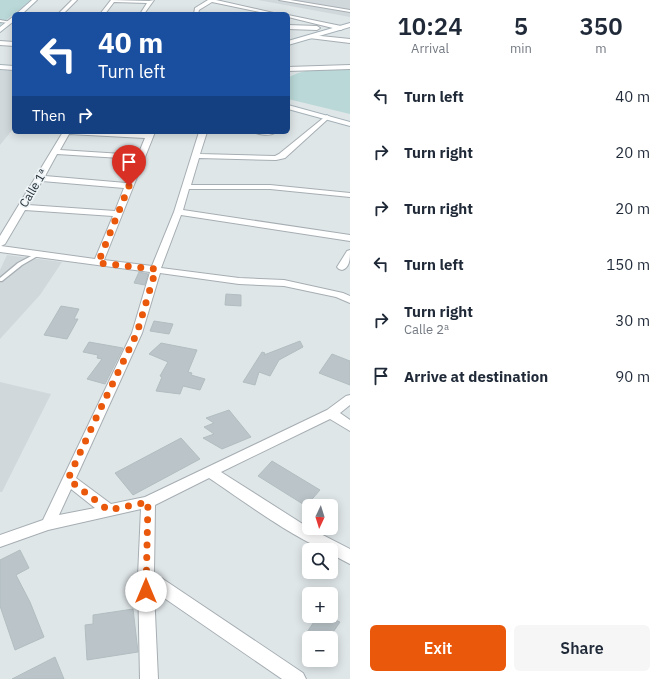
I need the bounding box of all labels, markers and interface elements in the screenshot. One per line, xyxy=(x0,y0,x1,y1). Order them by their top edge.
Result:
text: 10:24 xyxy=(397,10,463,42)
text: 5 xyxy=(514,10,528,42)
text: 350 xyxy=(579,10,623,42)
text: 40 m xyxy=(98,24,163,61)
icon: left xyxy=(32,28,84,80)
text: Arrival xyxy=(411,40,449,57)
text: min xyxy=(510,40,532,57)
text: m xyxy=(595,40,607,57)
text: Turn left xyxy=(98,60,166,83)
icon: left xyxy=(370,85,392,107)
text: Turn left xyxy=(404,87,464,106)
text: 40 m xyxy=(615,87,650,106)
icon: right xyxy=(74,104,96,126)
text: Then xyxy=(32,106,66,125)
icon: right xyxy=(370,141,392,163)
text: Turn right xyxy=(404,143,473,162)
text: 20 m xyxy=(615,143,650,162)
pin xyxy=(112,145,146,186)
icon: arrive xyxy=(118,151,140,173)
street label: Calle 1ª xyxy=(16,166,50,210)
icon: right xyxy=(370,197,392,219)
text: Turn right xyxy=(404,199,473,218)
text: 20 m xyxy=(615,199,650,218)
icon: left xyxy=(370,253,392,275)
text: Turn left xyxy=(404,255,464,274)
text: 150 m xyxy=(606,255,650,274)
text: Turn right xyxy=(404,302,473,321)
icon: right xyxy=(370,309,392,331)
text: 30 m xyxy=(615,311,650,330)
text: Calle 2ª xyxy=(404,321,449,338)
icon: arrive xyxy=(370,365,392,387)
text: Arrive at destination xyxy=(404,367,548,386)
text: 90 m xyxy=(615,367,650,386)
north arrow xyxy=(302,499,338,535)
map controls xyxy=(302,499,338,667)
button: search xyxy=(302,543,338,579)
position arrow xyxy=(125,570,167,612)
button: + xyxy=(302,587,338,623)
button: Exit xyxy=(370,625,506,671)
button: Share xyxy=(514,625,650,671)
button: − xyxy=(302,631,338,667)

